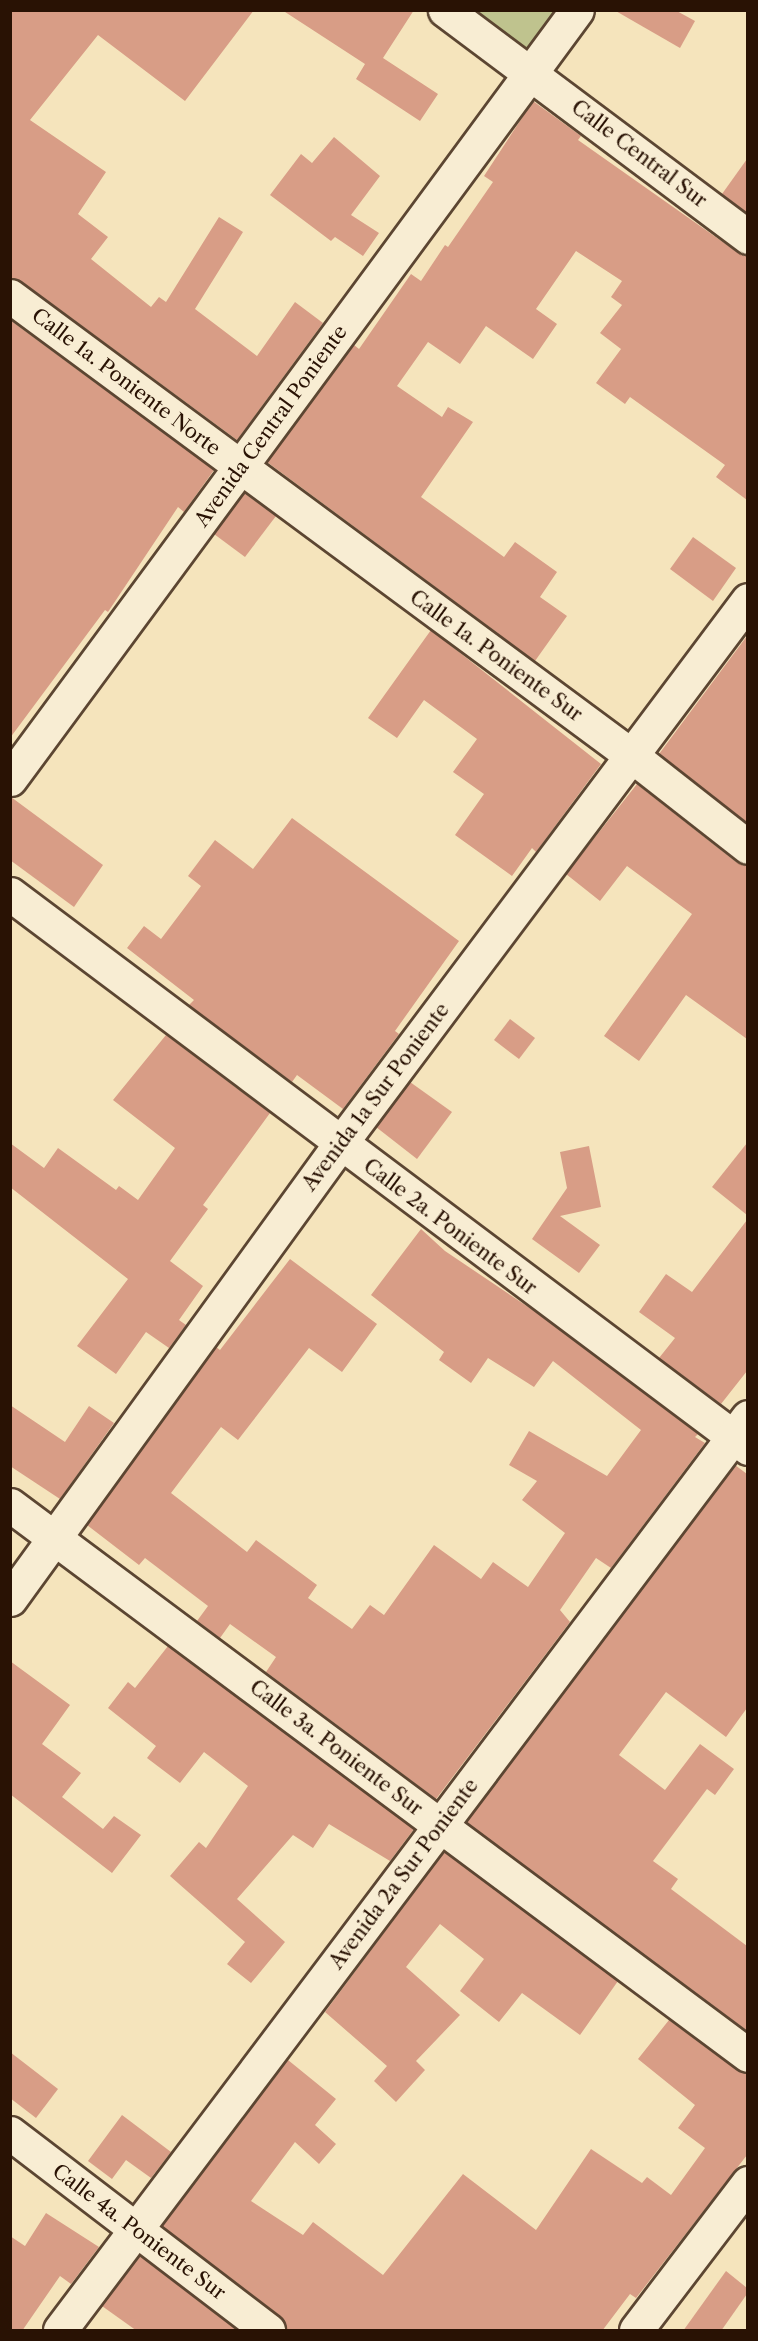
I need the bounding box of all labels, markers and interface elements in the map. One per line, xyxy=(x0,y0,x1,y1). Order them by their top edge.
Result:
street label: Calle Central Sur xyxy=(567,95,711,213)
street label: Calle 1a. Poniente Norte xyxy=(27,303,225,461)
street label: Avenida Central Poniente xyxy=(190,320,352,532)
street label: Calle 1a. Poniente Sur xyxy=(405,585,587,727)
street label: Avenida 1a Sur Poniente xyxy=(297,998,455,1196)
street label: Calle 2a. Poniente Sur xyxy=(359,1154,541,1300)
street label: Calle 3a. Poniente Sur xyxy=(245,1675,427,1821)
street label: Avenida 2a Sur Poniente xyxy=(324,1774,484,1974)
street label: Calle 4a. Poniente Sur xyxy=(48,2159,230,2305)

